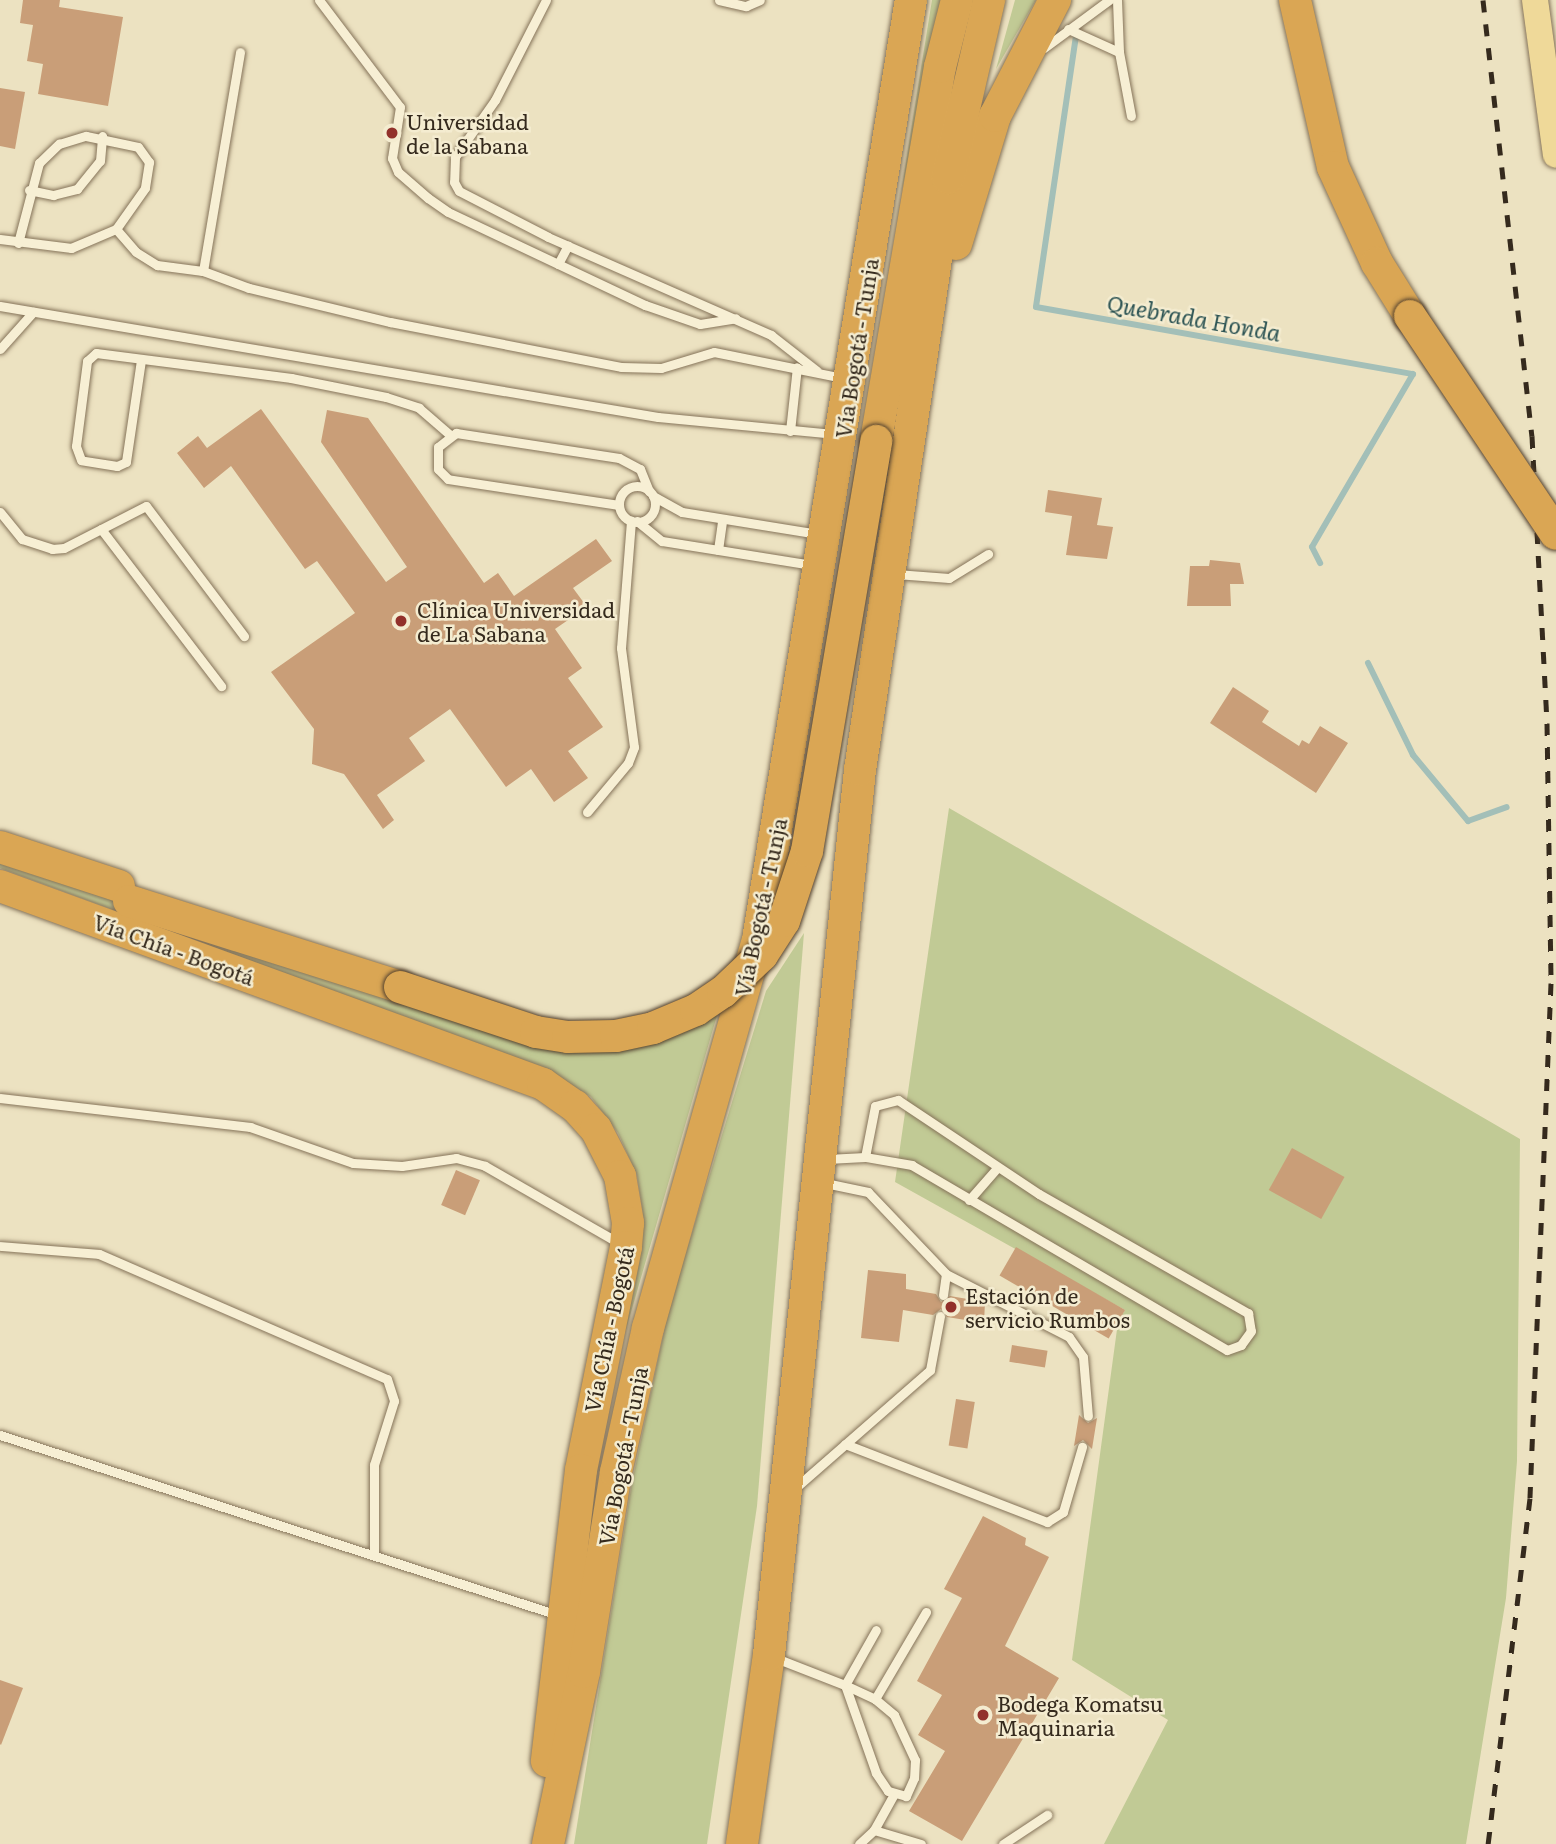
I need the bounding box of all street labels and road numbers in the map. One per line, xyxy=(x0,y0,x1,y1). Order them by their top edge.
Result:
street label: Vía Bogotá - Tunja xyxy=(829,256,883,440)
street label: Vía Bogotá - Tunja xyxy=(729,815,791,999)
street label: Vía Chía - Bogotá xyxy=(90,908,258,990)
street label: Vía Chía - Bogotá xyxy=(578,1244,638,1414)
street label: Vía Bogotá - Tunja xyxy=(592,1364,652,1548)

